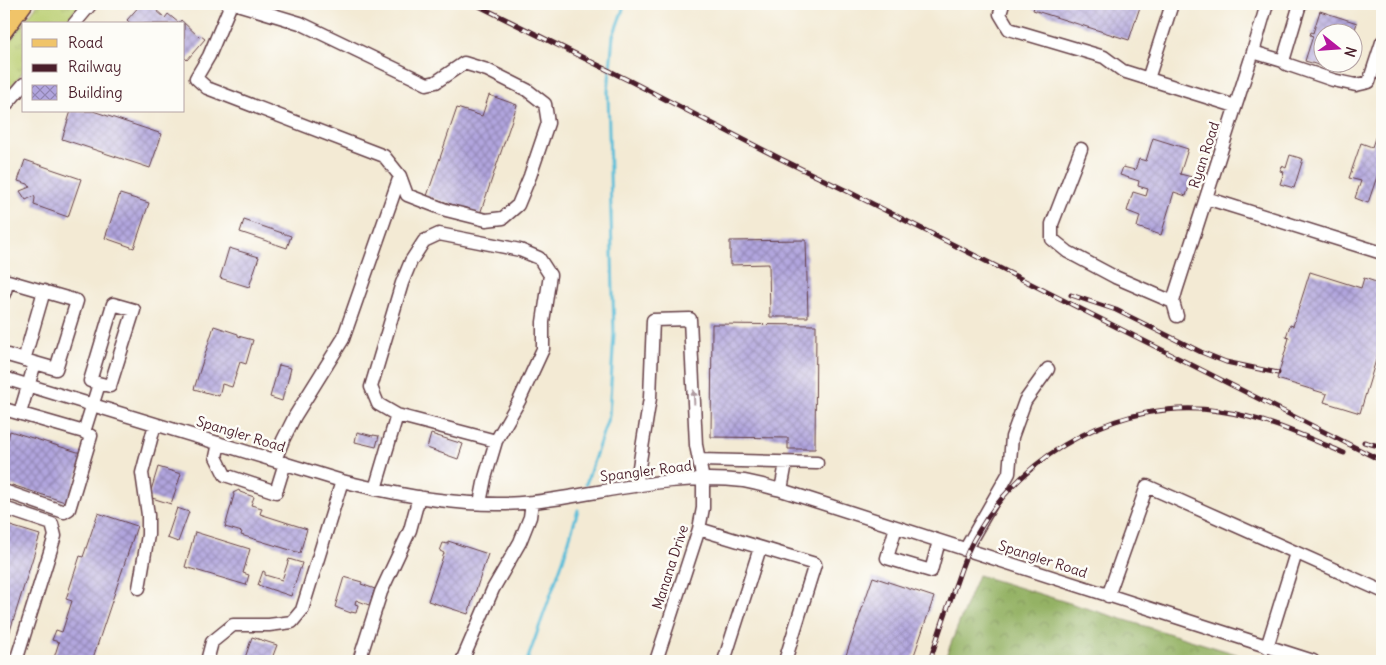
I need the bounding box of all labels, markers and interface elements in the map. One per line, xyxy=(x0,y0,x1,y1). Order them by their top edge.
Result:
legend xyxy=(22,22,185,112)
north arrow xyxy=(1314,22,1364,72)
text: Road xyxy=(68,33,103,52)
text: N xyxy=(1340,45,1360,59)
text: Railway xyxy=(68,57,122,76)
text: Building xyxy=(68,83,123,102)
street label: Ryan Road xyxy=(1185,119,1223,191)
one-way arrow xyxy=(690,388,698,404)
street label: Spangler Road xyxy=(194,412,288,456)
street label: Spangler Road xyxy=(599,456,693,486)
street label: Manana Drive xyxy=(648,522,692,612)
street label: Spangler Road xyxy=(996,536,1090,582)

